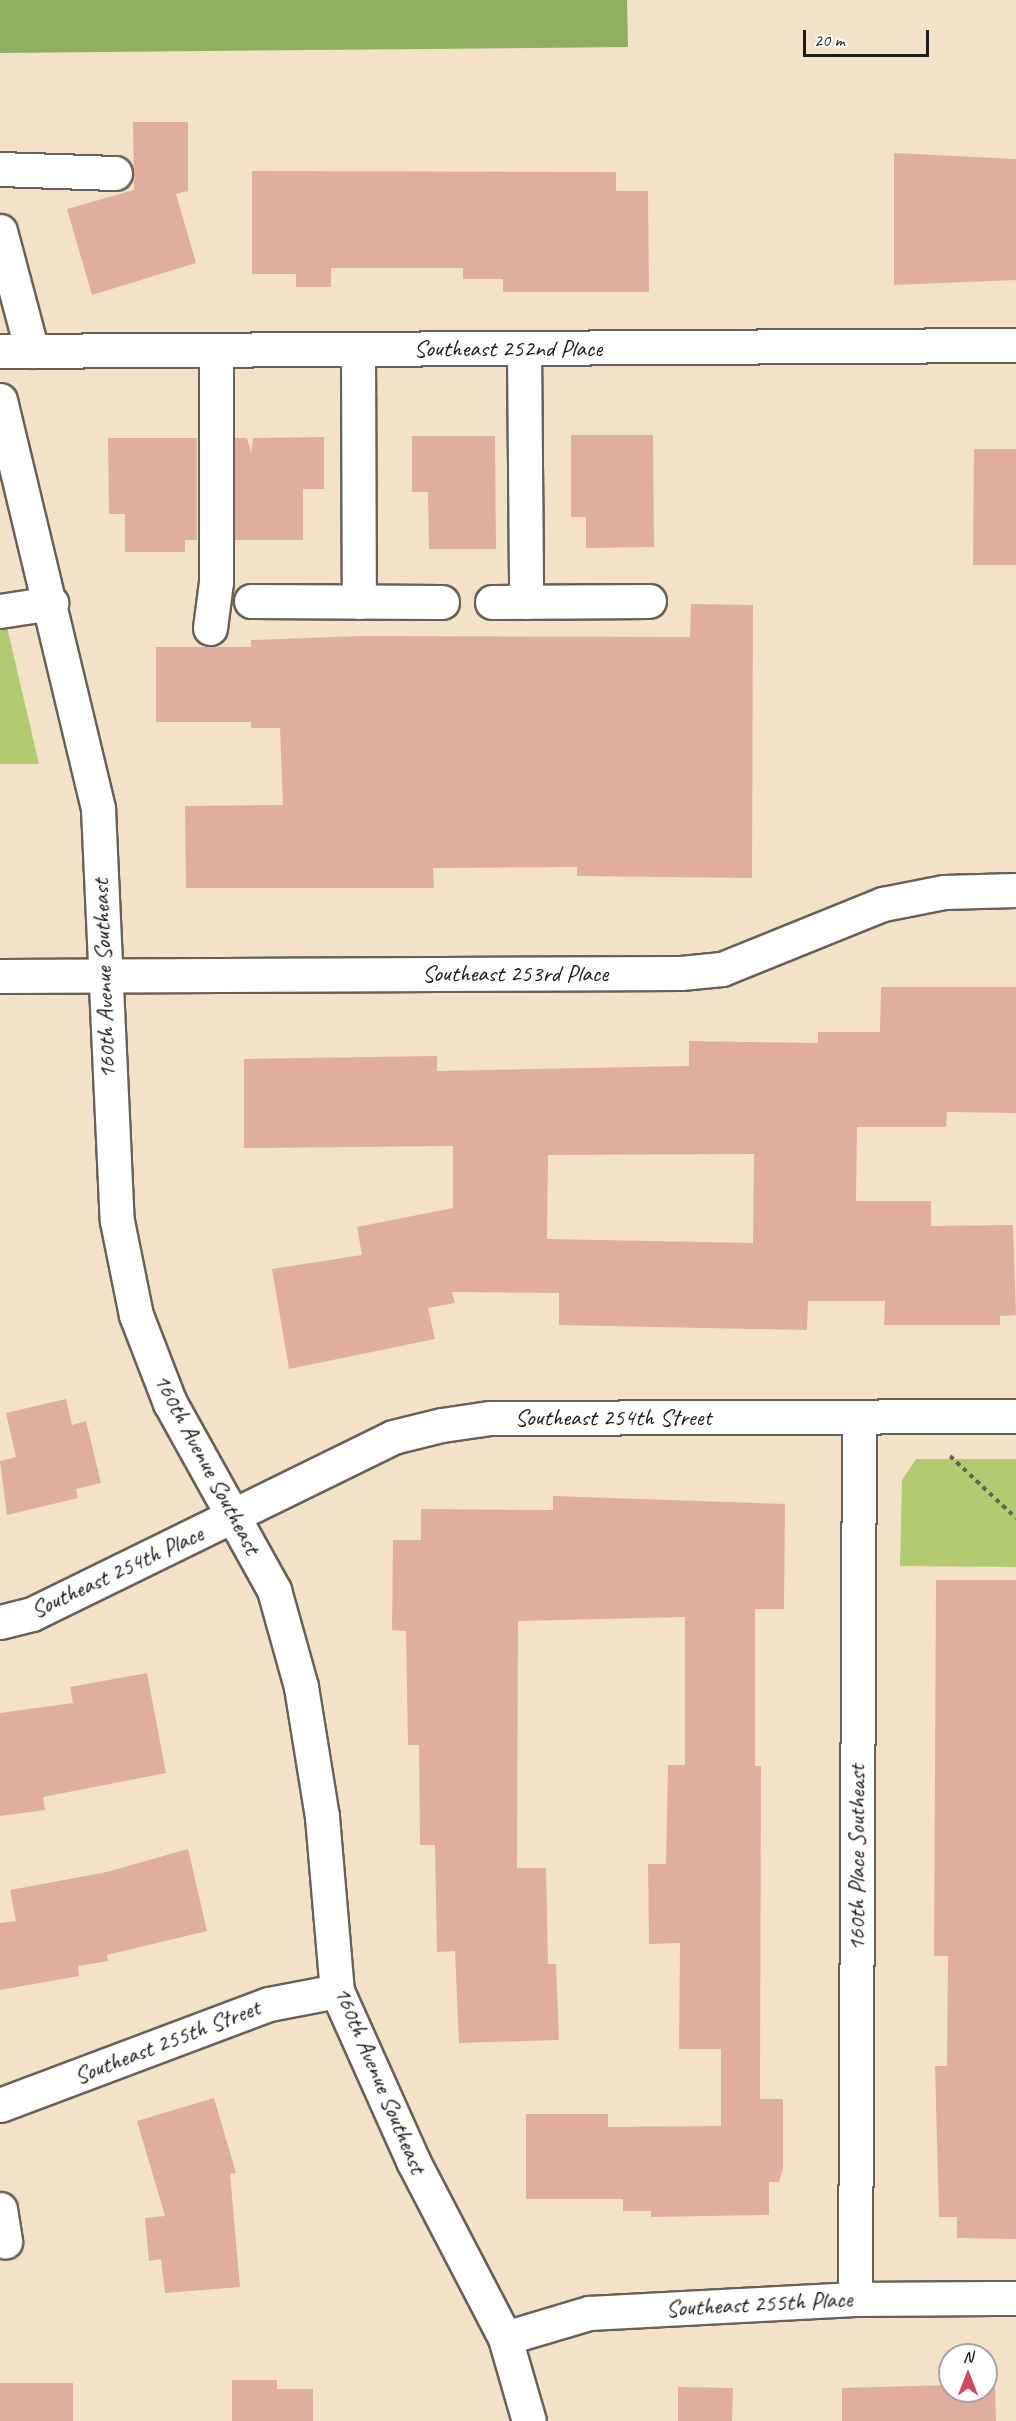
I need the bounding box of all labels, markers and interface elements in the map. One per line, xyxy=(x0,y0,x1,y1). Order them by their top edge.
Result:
scale bar xyxy=(806,18,932,56)
text: 20 m xyxy=(814,29,845,51)
street label: Southeast 252nd Place xyxy=(414,335,602,363)
street label: 160th Avenue Southeast xyxy=(86,879,122,1079)
street label: Southeast 253rd Place xyxy=(422,960,608,988)
street label: 160th Avenue Southeast xyxy=(147,1369,267,1559)
street label: Southeast 254th Street xyxy=(514,1404,712,1432)
street label: Southeast 254th Place xyxy=(26,1519,208,1625)
street label: 160th Place Southeast xyxy=(843,1764,871,1952)
street label: 160th Avenue Southeast xyxy=(328,1982,432,2178)
street label: Southeast 255th Street xyxy=(70,1993,264,2091)
street label: Southeast 255th Place xyxy=(665,2285,853,2323)
north arrow xyxy=(938,2343,998,2403)
text: N xyxy=(963,2347,973,2367)

